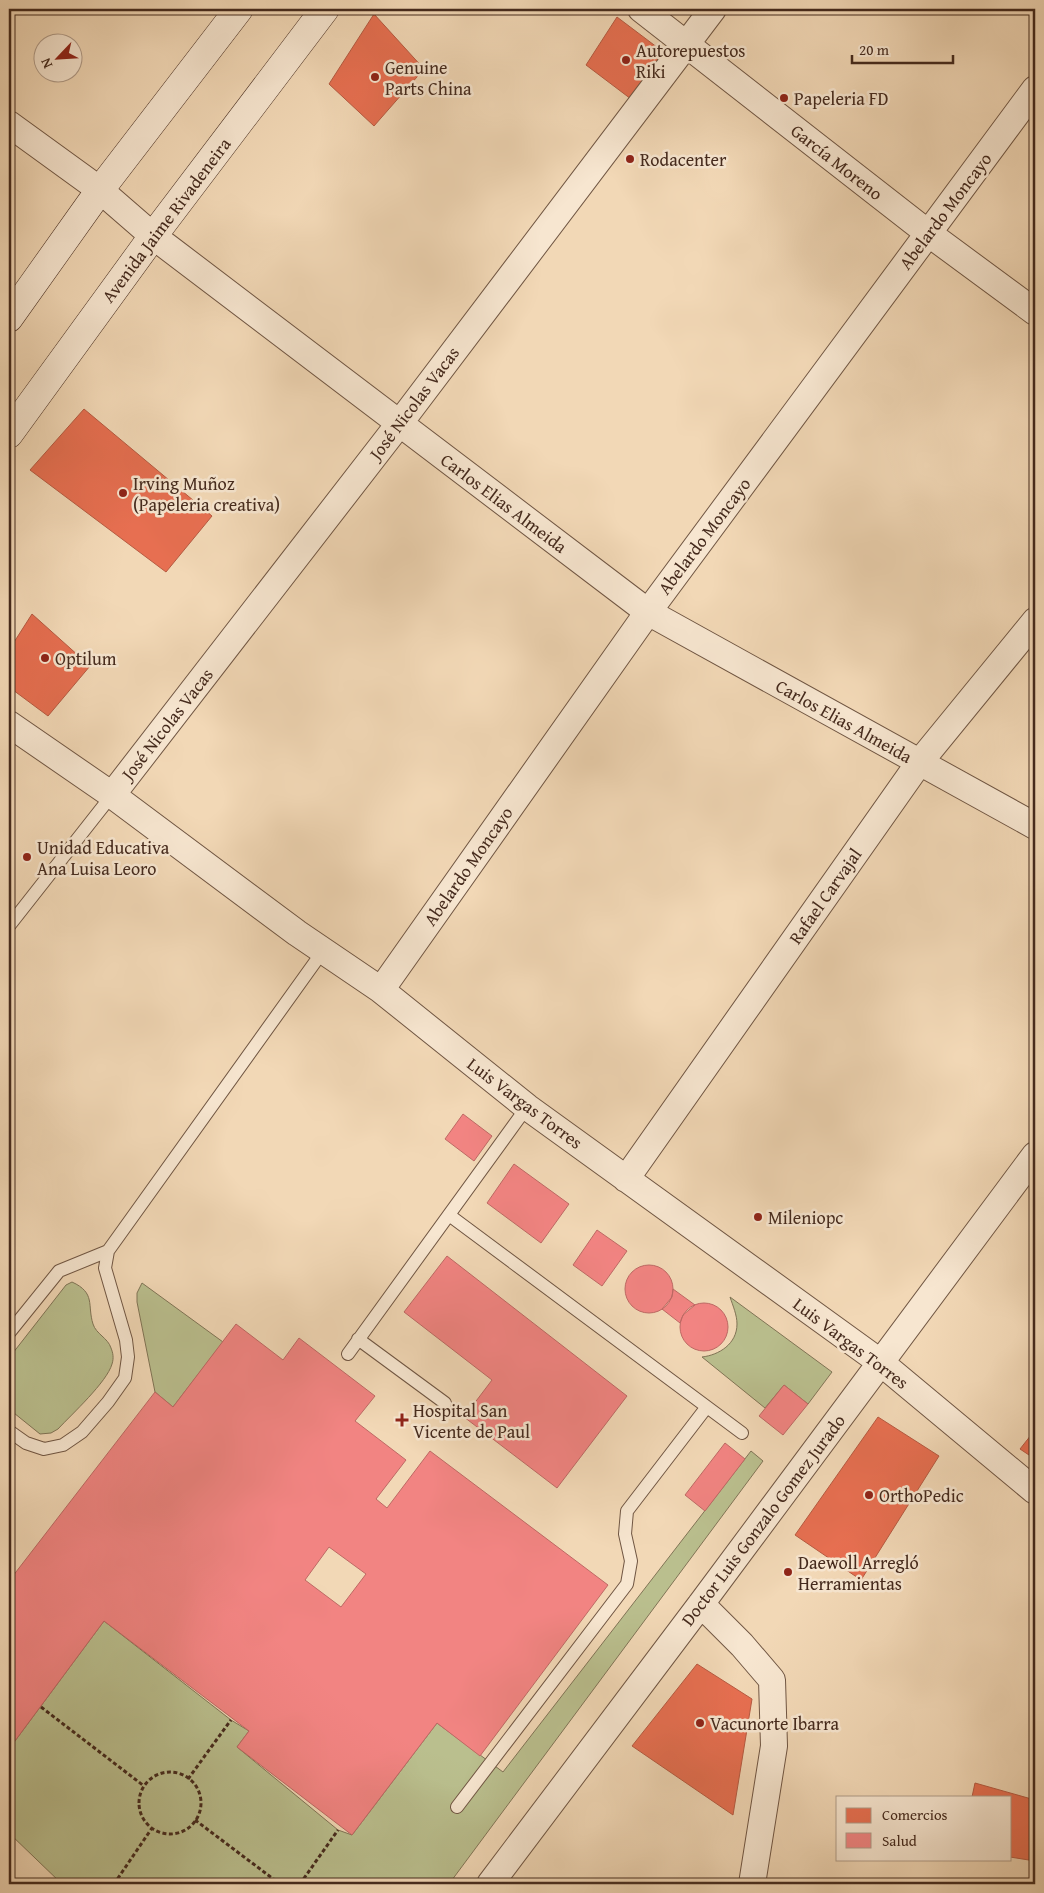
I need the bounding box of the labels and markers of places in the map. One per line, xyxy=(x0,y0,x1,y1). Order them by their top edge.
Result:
place label: Autorepuestos Riki xyxy=(636,37,746,85)
place label: Genuine Parts China xyxy=(385,54,472,102)
marker: Autorepuestos Riki xyxy=(620,54,632,66)
marker: Genuine Parts China xyxy=(369,71,381,83)
place label: Papeleria FD xyxy=(794,85,889,112)
marker: Papeleria FD xyxy=(778,92,790,104)
place label: Rodacenter xyxy=(640,146,727,173)
marker: Rodacenter xyxy=(624,153,636,165)
place label: Irving Muñoz (Papeleria creativa) xyxy=(133,470,280,518)
marker: Irving Muñoz (Papeleria creativa) xyxy=(117,487,129,499)
place label: Optilum xyxy=(55,645,117,672)
marker: Optilum xyxy=(39,652,51,664)
place label: Unidad Educativa Ana Luisa Leoro xyxy=(37,834,170,882)
marker: Unidad Educativa Ana Luisa Leoro xyxy=(21,851,33,863)
place label: Mileniopc xyxy=(768,1204,843,1231)
marker: Mileniopc xyxy=(752,1211,764,1223)
place label: Hospital San Vicente de Paul xyxy=(413,1397,530,1445)
marker: Hospital San Vicente de Paul xyxy=(395,1413,409,1427)
place label: OrthoPedic xyxy=(879,1482,964,1509)
marker: OrthoPedic xyxy=(863,1489,875,1501)
place label: Daewoll Arregló Herramientas xyxy=(798,1549,919,1597)
marker: Daewoll Arregló Herramientas xyxy=(782,1566,794,1578)
place label: Vacunorte Ibarra xyxy=(710,1710,839,1737)
marker: Vacunorte Ibarra xyxy=(694,1717,706,1729)

